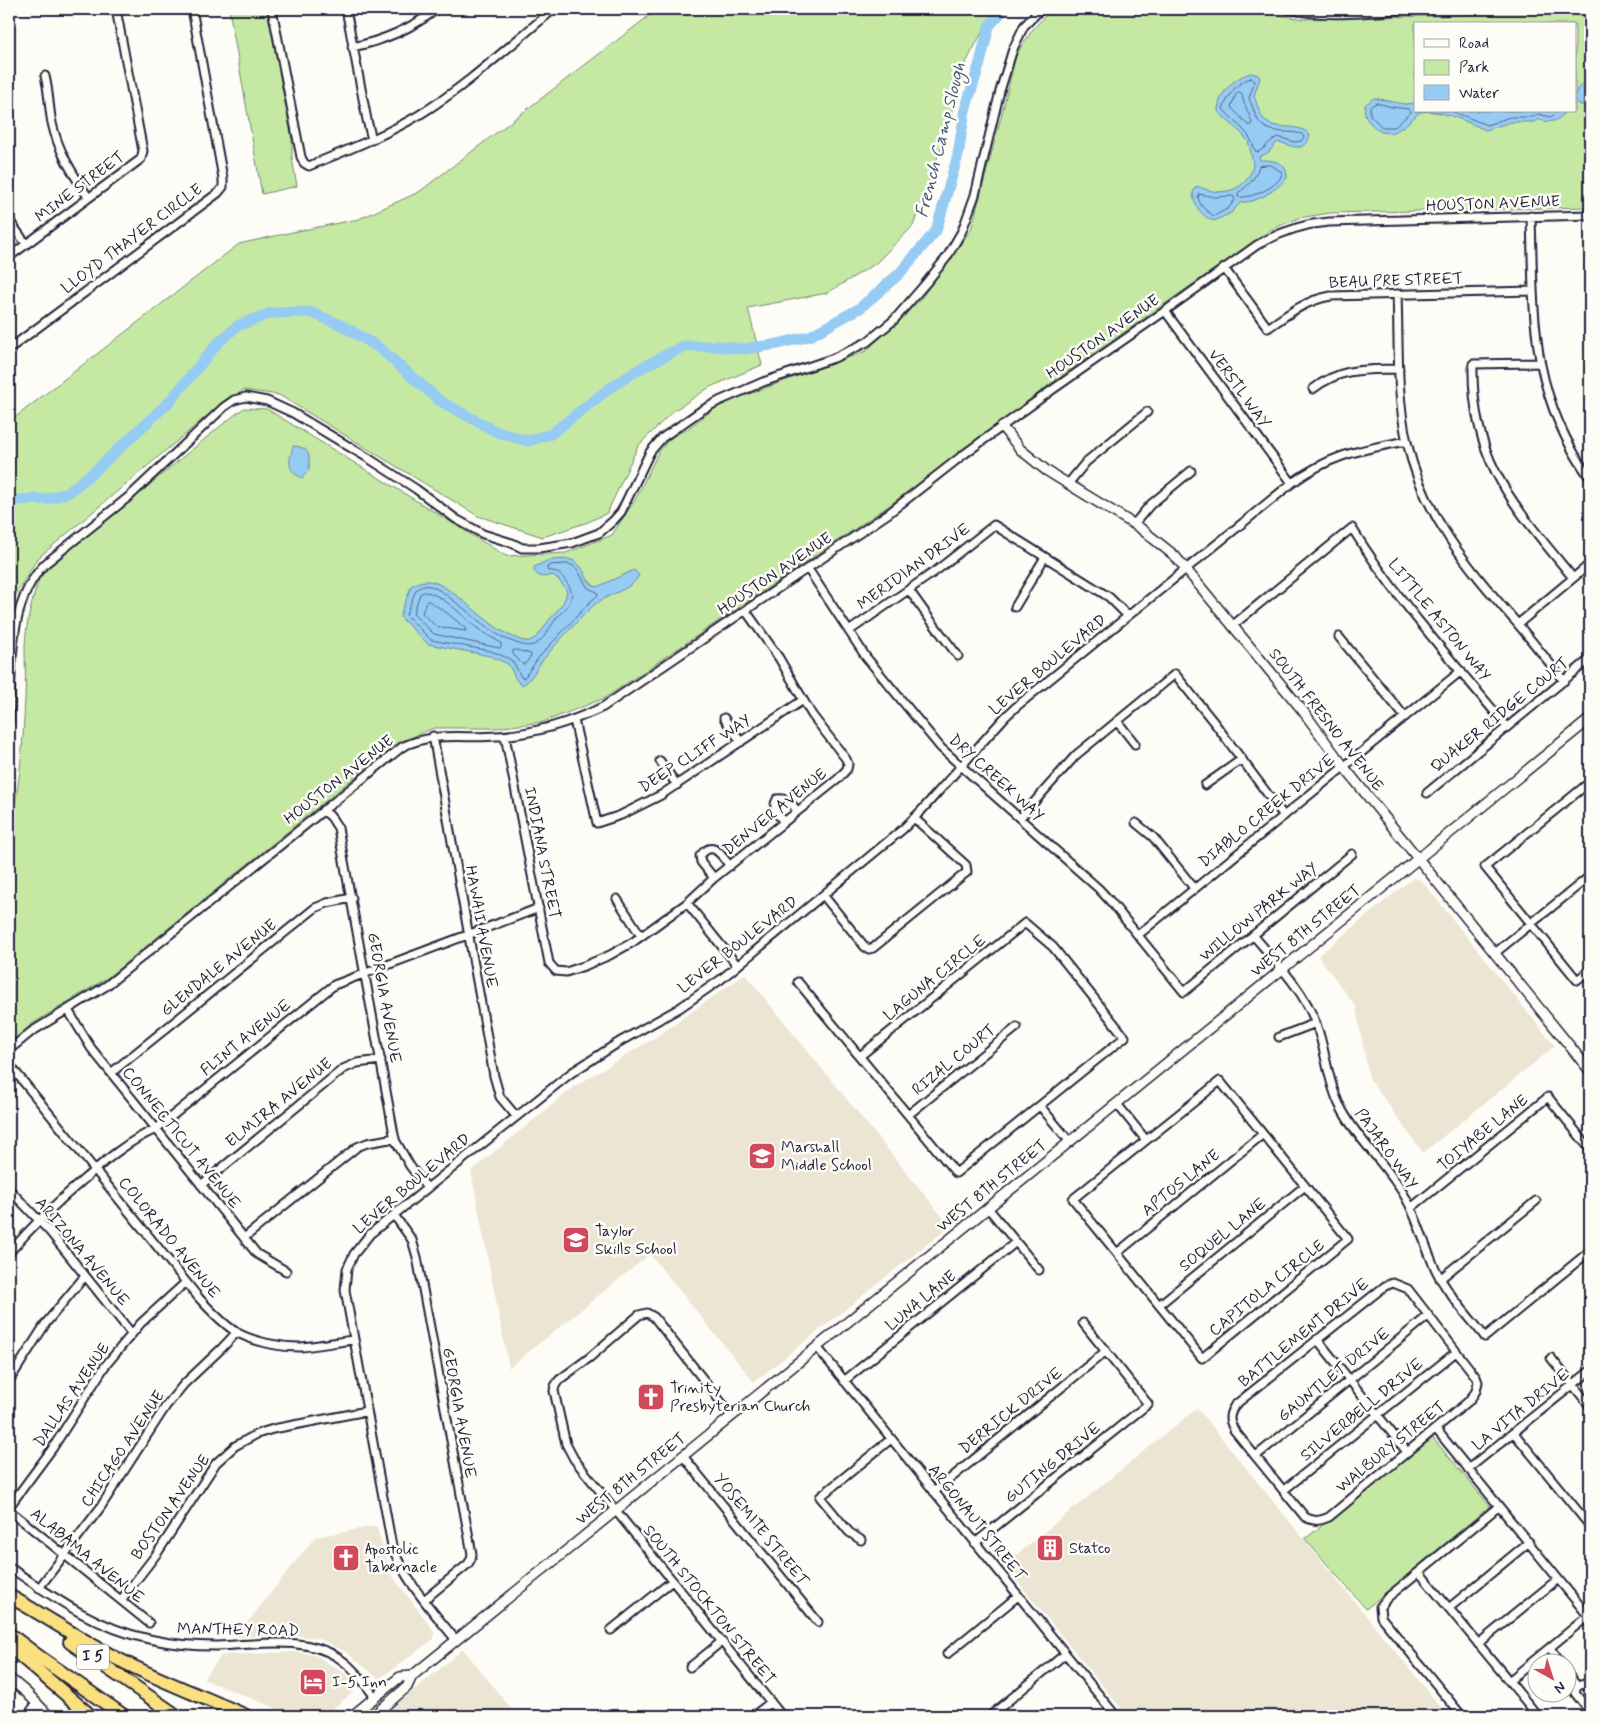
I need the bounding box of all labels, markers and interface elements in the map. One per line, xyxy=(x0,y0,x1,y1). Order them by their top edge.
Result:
legend xyxy=(1414,22,1576,112)
text: Road xyxy=(1459,34,1489,54)
text: Park xyxy=(1459,58,1489,78)
water label: French Camp Slough xyxy=(910,60,974,221)
text: Water xyxy=(1459,84,1499,104)
street label: MINE STREET xyxy=(31,146,129,228)
street label: LLOYD THAYER CIRCLE xyxy=(57,179,207,299)
street label: HOUSTON AVENUE xyxy=(1426,191,1560,217)
street label: BEAU PRE STREET xyxy=(1328,268,1464,294)
street label: HOUSTON AVENUE xyxy=(1042,290,1164,384)
street label: VERSTL WAY xyxy=(1203,345,1275,433)
street label: MERIDIAN DRIVE xyxy=(853,519,975,615)
street label: HOUSTON AVENUE xyxy=(714,528,836,620)
street label: LITTLE ASTON WAY xyxy=(1383,554,1495,686)
street label: LEVER BOULEVARD xyxy=(985,610,1111,720)
street label: SOUTH FRESNO AVENUE xyxy=(1264,644,1388,796)
street label: QUAKER RIDGE COURT xyxy=(1427,653,1573,777)
street label: DEEP CLIFF WAY xyxy=(635,710,755,798)
street label: HOUSTON AVENUE xyxy=(280,730,398,830)
street label: DRY CREEK WAY xyxy=(944,730,1048,826)
street label: DIABLO CREEK DRIVE xyxy=(1194,749,1340,873)
street label: DENVER AVENUE xyxy=(719,763,831,861)
street label: INDIANA STREET xyxy=(519,785,565,921)
street label: WILLOW PARK WAY xyxy=(1195,858,1323,966)
street label: HAWAII AVENUE xyxy=(460,864,502,990)
street label: WEST 8TH STREET xyxy=(1247,880,1365,982)
street label: LEVER BOULEVARD xyxy=(674,892,802,998)
street label: GLENDALE AVENUE xyxy=(157,915,281,1021)
street label: LAGUNA CIRCLE xyxy=(879,930,991,1026)
street label: GEORGIA AVENUE xyxy=(362,931,406,1065)
street label: FLINT AVENUE xyxy=(196,995,296,1081)
street label: RIZAL COURT xyxy=(908,1020,1000,1100)
street label: ELMIRA AVENUE xyxy=(221,1053,337,1153)
street label: CONNECTICUT AVENUE xyxy=(117,1063,245,1213)
street label: TOIYABE LANE xyxy=(1433,1090,1533,1176)
street label: PAJARO WAY xyxy=(1350,1104,1423,1194)
street label: LEVER BOULEVARD xyxy=(349,1129,475,1239)
street label: WEST 8TH STREET xyxy=(933,1135,1051,1237)
place label: Marshall Middle School xyxy=(781,1137,872,1176)
school or university icon: Marshall Middle School xyxy=(747,1141,777,1171)
street label: APTOS LANE xyxy=(1137,1145,1225,1221)
street label: COLORADO AVENUE xyxy=(113,1173,225,1303)
street label: ARIZONA AVENUE xyxy=(30,1193,134,1311)
street label: SOQUEL LANE xyxy=(1175,1193,1271,1277)
place label: Taylor Skills School xyxy=(595,1221,677,1260)
school or university icon: Taylor Skills School xyxy=(561,1225,591,1255)
street label: CAPITOLA CIRCLE xyxy=(1205,1235,1329,1341)
street label: LUNA LANE xyxy=(881,1266,961,1336)
street label: BATTLEMENT DRIVE xyxy=(1234,1274,1374,1392)
street label: GAUNTLET DRIVE xyxy=(1274,1323,1394,1427)
street label: DALLAS AVENUE xyxy=(29,1339,115,1451)
street label: GEORGIA AVENUE xyxy=(437,1346,481,1480)
street label: SILVERBELL DRIVE xyxy=(1296,1354,1428,1466)
street label: DERRICK DRIVE xyxy=(955,1363,1067,1459)
street label: LA VITA DRIVE xyxy=(1468,1364,1574,1456)
place label: Trinity Presbyterian Church xyxy=(670,1378,811,1417)
church icon: Trinity Presbyterian Church xyxy=(636,1382,666,1412)
street label: CHICAGO AVENUE xyxy=(76,1387,170,1511)
street label: WALBURY STREET xyxy=(1332,1396,1450,1498)
street label: GUTING DRIVE xyxy=(1001,1418,1105,1508)
street label: WEST 8TH STREET xyxy=(572,1428,690,1530)
street label: BOSTON AVENUE xyxy=(127,1450,215,1564)
street label: ARGONAUT STREET xyxy=(923,1460,1031,1587)
street label: YOSEMITE STREET xyxy=(709,1469,814,1592)
street label: ALABAMA AVENUE xyxy=(26,1503,148,1609)
street label: SOUTH STOCKTON STREET xyxy=(638,1521,780,1689)
building icon: Statco xyxy=(1035,1533,1065,1563)
place label: Statco xyxy=(1069,1538,1110,1559)
place label: Apostolic Tabernacle xyxy=(365,1539,437,1578)
church icon: Apostolic Tabernacle xyxy=(331,1543,361,1573)
street label: MANTHEY ROAD xyxy=(177,1618,299,1642)
road number: I 5 xyxy=(77,1644,109,1670)
north arrow xyxy=(1526,1652,1576,1702)
hotel icon: I-5 Inn xyxy=(298,1667,328,1697)
place label: I-5 Inn xyxy=(332,1672,387,1693)
text: N xyxy=(1550,1677,1569,1697)

